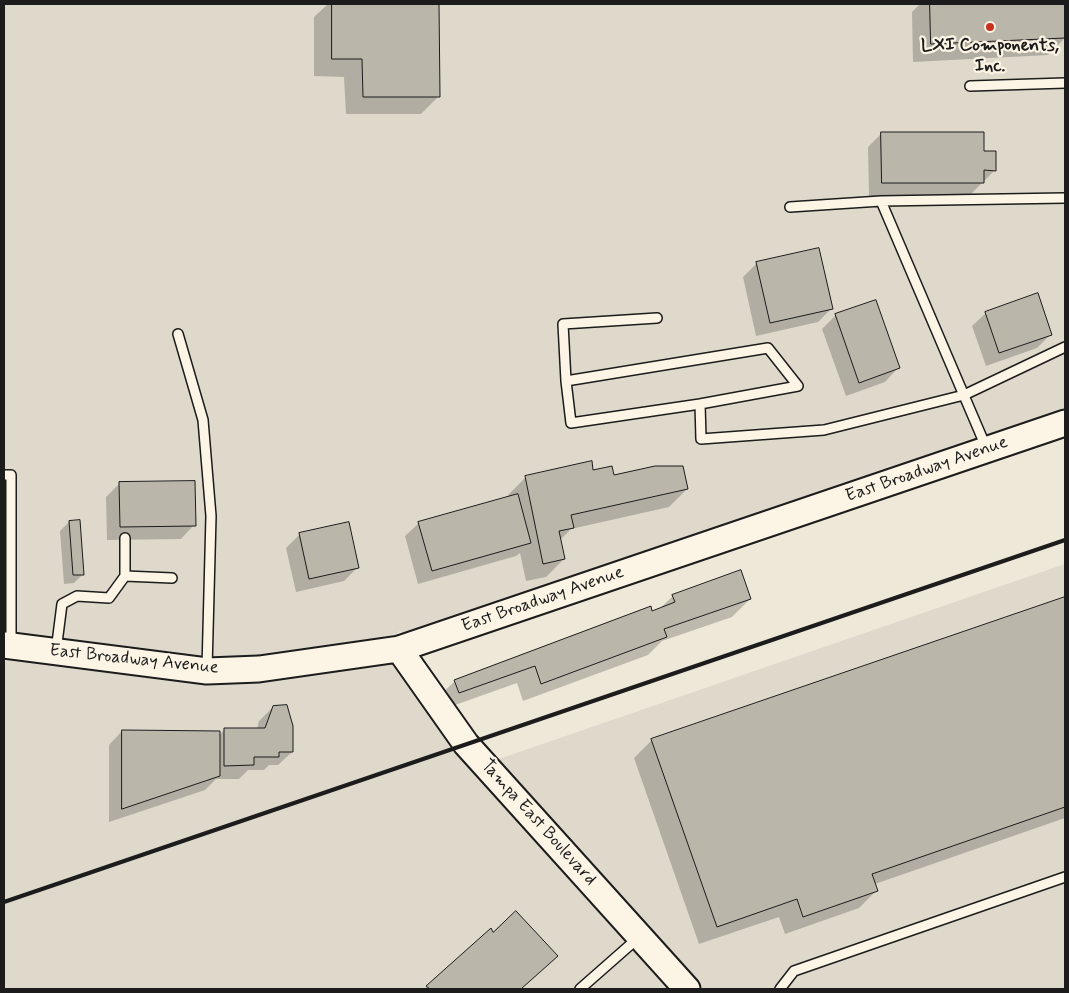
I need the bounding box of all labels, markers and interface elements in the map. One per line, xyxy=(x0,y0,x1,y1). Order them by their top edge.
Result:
marker: LXI Components, Inc. xyxy=(984,21,996,33)
place label: LXI Components, Inc. xyxy=(921,35,1059,78)
street label: East Broadway Avenue xyxy=(843,432,1011,508)
street label: East Broadway Avenue xyxy=(459,562,627,638)
street label: East Broadway Avenue xyxy=(48,640,220,680)
street label: Tampa East Boulevard xyxy=(476,755,600,891)

